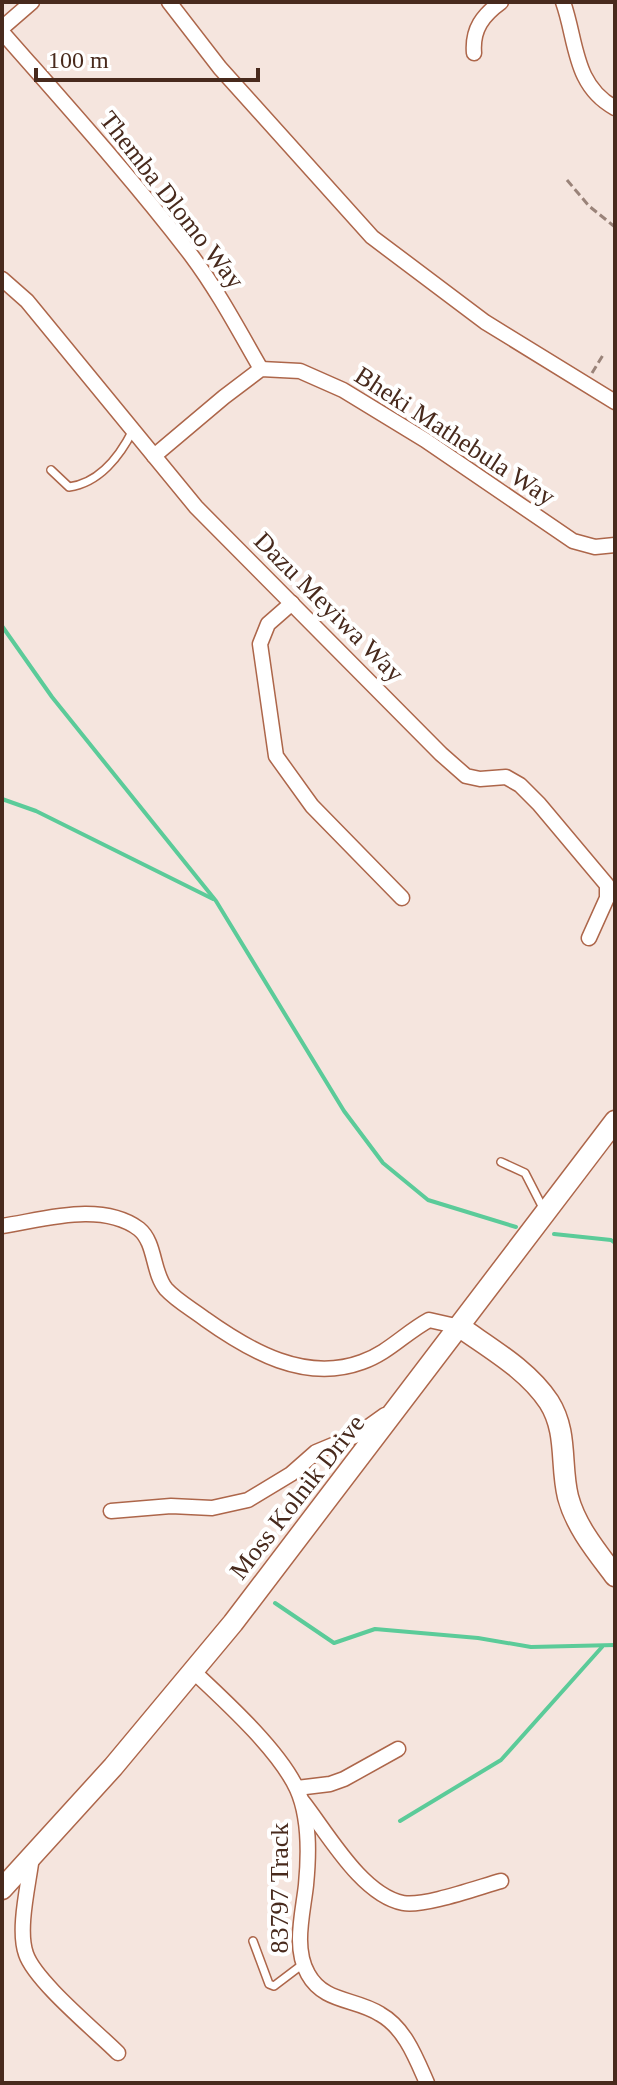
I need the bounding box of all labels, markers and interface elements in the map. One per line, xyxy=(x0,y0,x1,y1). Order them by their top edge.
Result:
scale bar xyxy=(36,32,258,82)
text: 100 m xyxy=(48,47,109,73)
street label: Themba Dlomo Way xyxy=(94,106,250,294)
street label: Bheki Mathebula Way xyxy=(349,360,561,512)
street label: Dazu Meyiwa Way xyxy=(248,526,410,688)
street label: Moss Kolnik Drive xyxy=(224,1409,370,1585)
street label: 83797 Track xyxy=(265,1823,294,1953)

